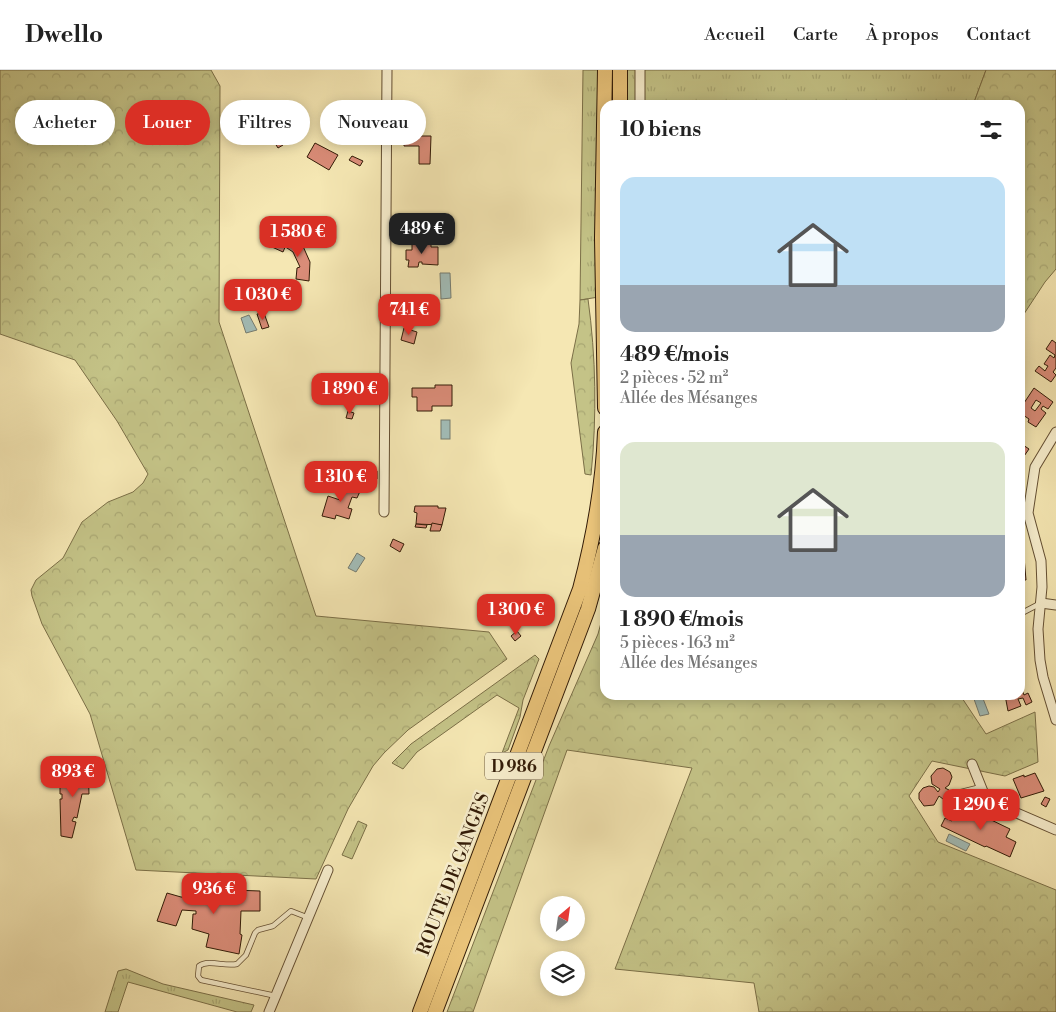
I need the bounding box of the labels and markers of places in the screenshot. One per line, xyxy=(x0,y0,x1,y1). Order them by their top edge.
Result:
pin: 489 € xyxy=(387,212,457,255)
pin: 1 580 € xyxy=(252,216,344,258)
pin: 1 030 € xyxy=(217,278,309,321)
pin: 741 € xyxy=(374,294,444,336)
pin: 1 890 € xyxy=(304,372,396,415)
pin: 1 310 € xyxy=(295,460,387,503)
pin: 1 300 € xyxy=(470,594,562,636)
pin: 893 € xyxy=(38,756,108,798)
pin: 1 290 € xyxy=(935,788,1027,831)
pin: 936 € xyxy=(179,872,249,915)

